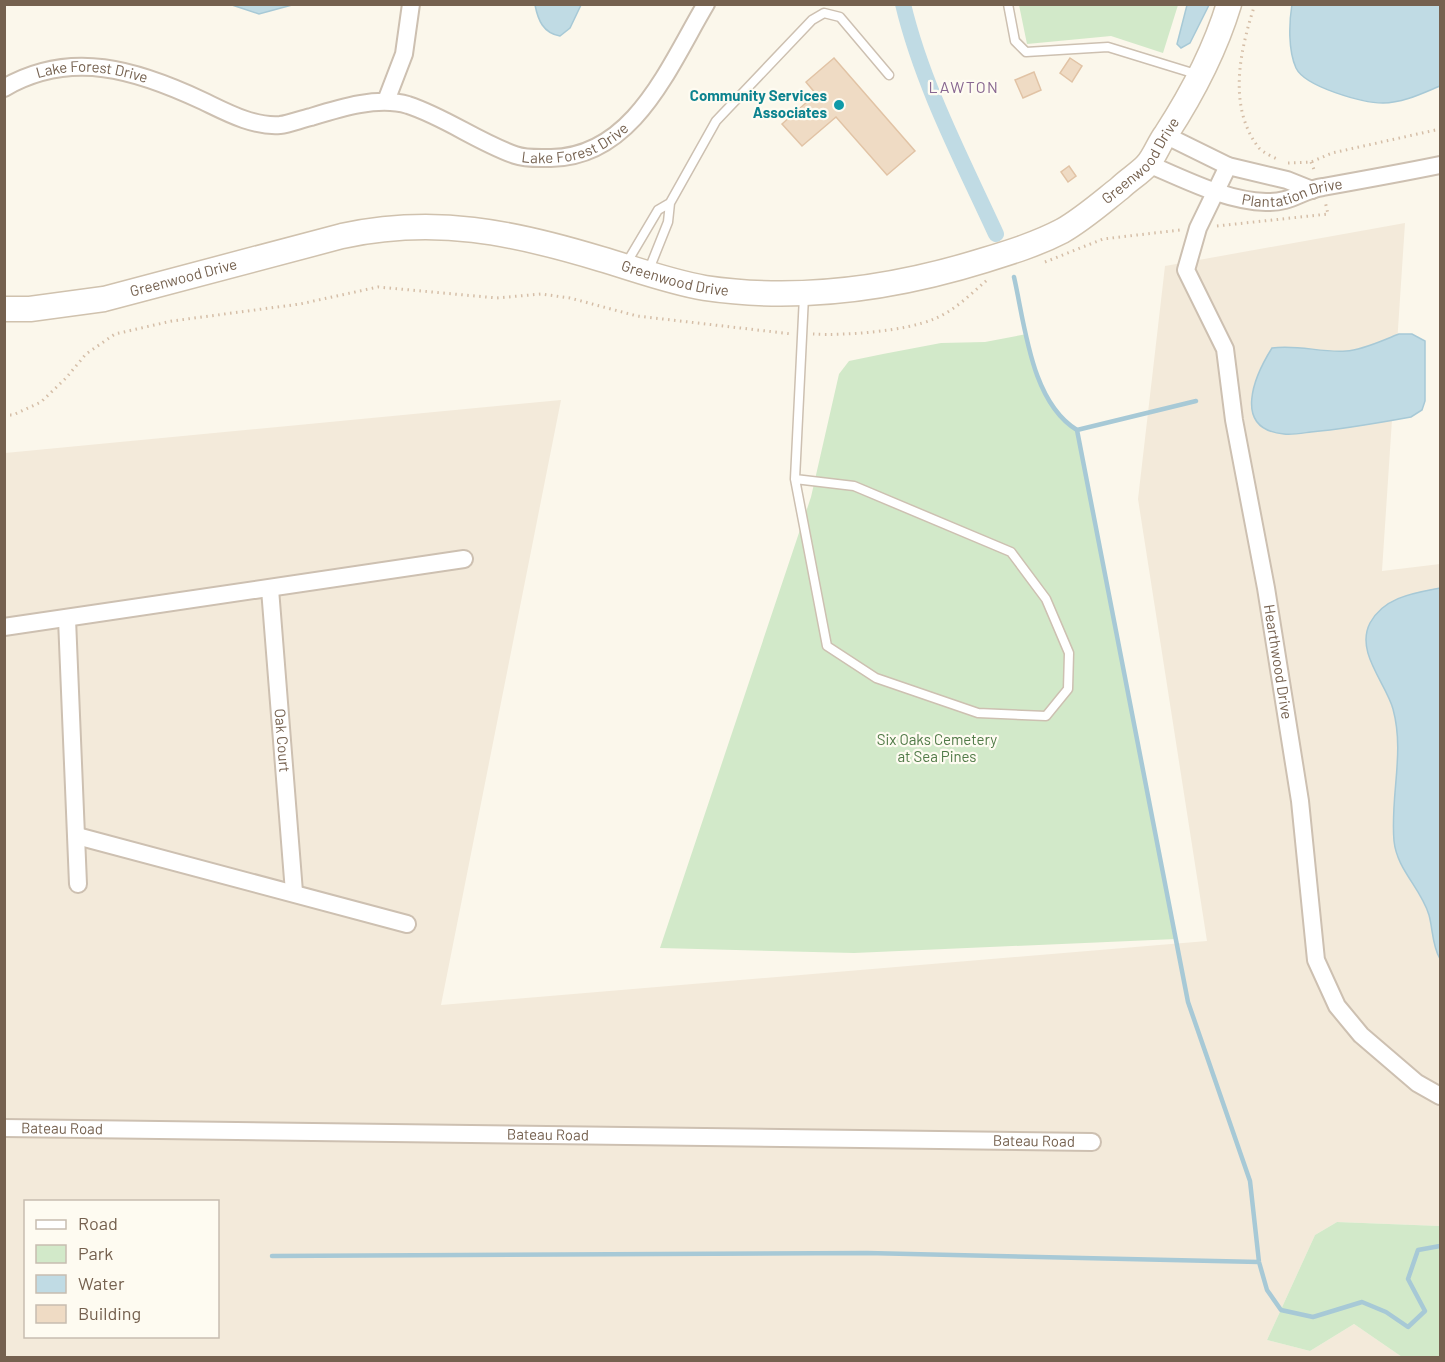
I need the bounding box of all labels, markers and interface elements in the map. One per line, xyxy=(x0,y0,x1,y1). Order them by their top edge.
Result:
street label: Lake Forest Drive xyxy=(34,57,150,86)
district label: LAWTON xyxy=(929,77,999,96)
place label: Community Services Associates xyxy=(690,86,827,121)
marker: Community Services Associates xyxy=(832,98,846,112)
street label: Greenwood Drive xyxy=(1098,114,1182,207)
street label: Lake Forest Drive xyxy=(521,118,631,166)
street label: Plantation Drive xyxy=(1240,174,1344,210)
street label: Greenwood Drive xyxy=(128,254,239,300)
street label: Greenwood Drive xyxy=(619,256,730,299)
street label: Hearthwood Drive xyxy=(1261,603,1297,720)
street label: Oak Court xyxy=(272,708,294,773)
park label: Six Oaks Cemetery at Sea Pines xyxy=(877,730,997,765)
street label: Bateau Road xyxy=(21,1118,103,1137)
street label: Bateau Road xyxy=(507,1124,589,1144)
street label: Bateau Road xyxy=(993,1131,1075,1150)
legend xyxy=(24,1200,219,1338)
text: Road xyxy=(78,1212,118,1234)
text: Park xyxy=(78,1242,113,1264)
text: Water xyxy=(78,1272,125,1294)
text: Building xyxy=(78,1302,141,1324)

